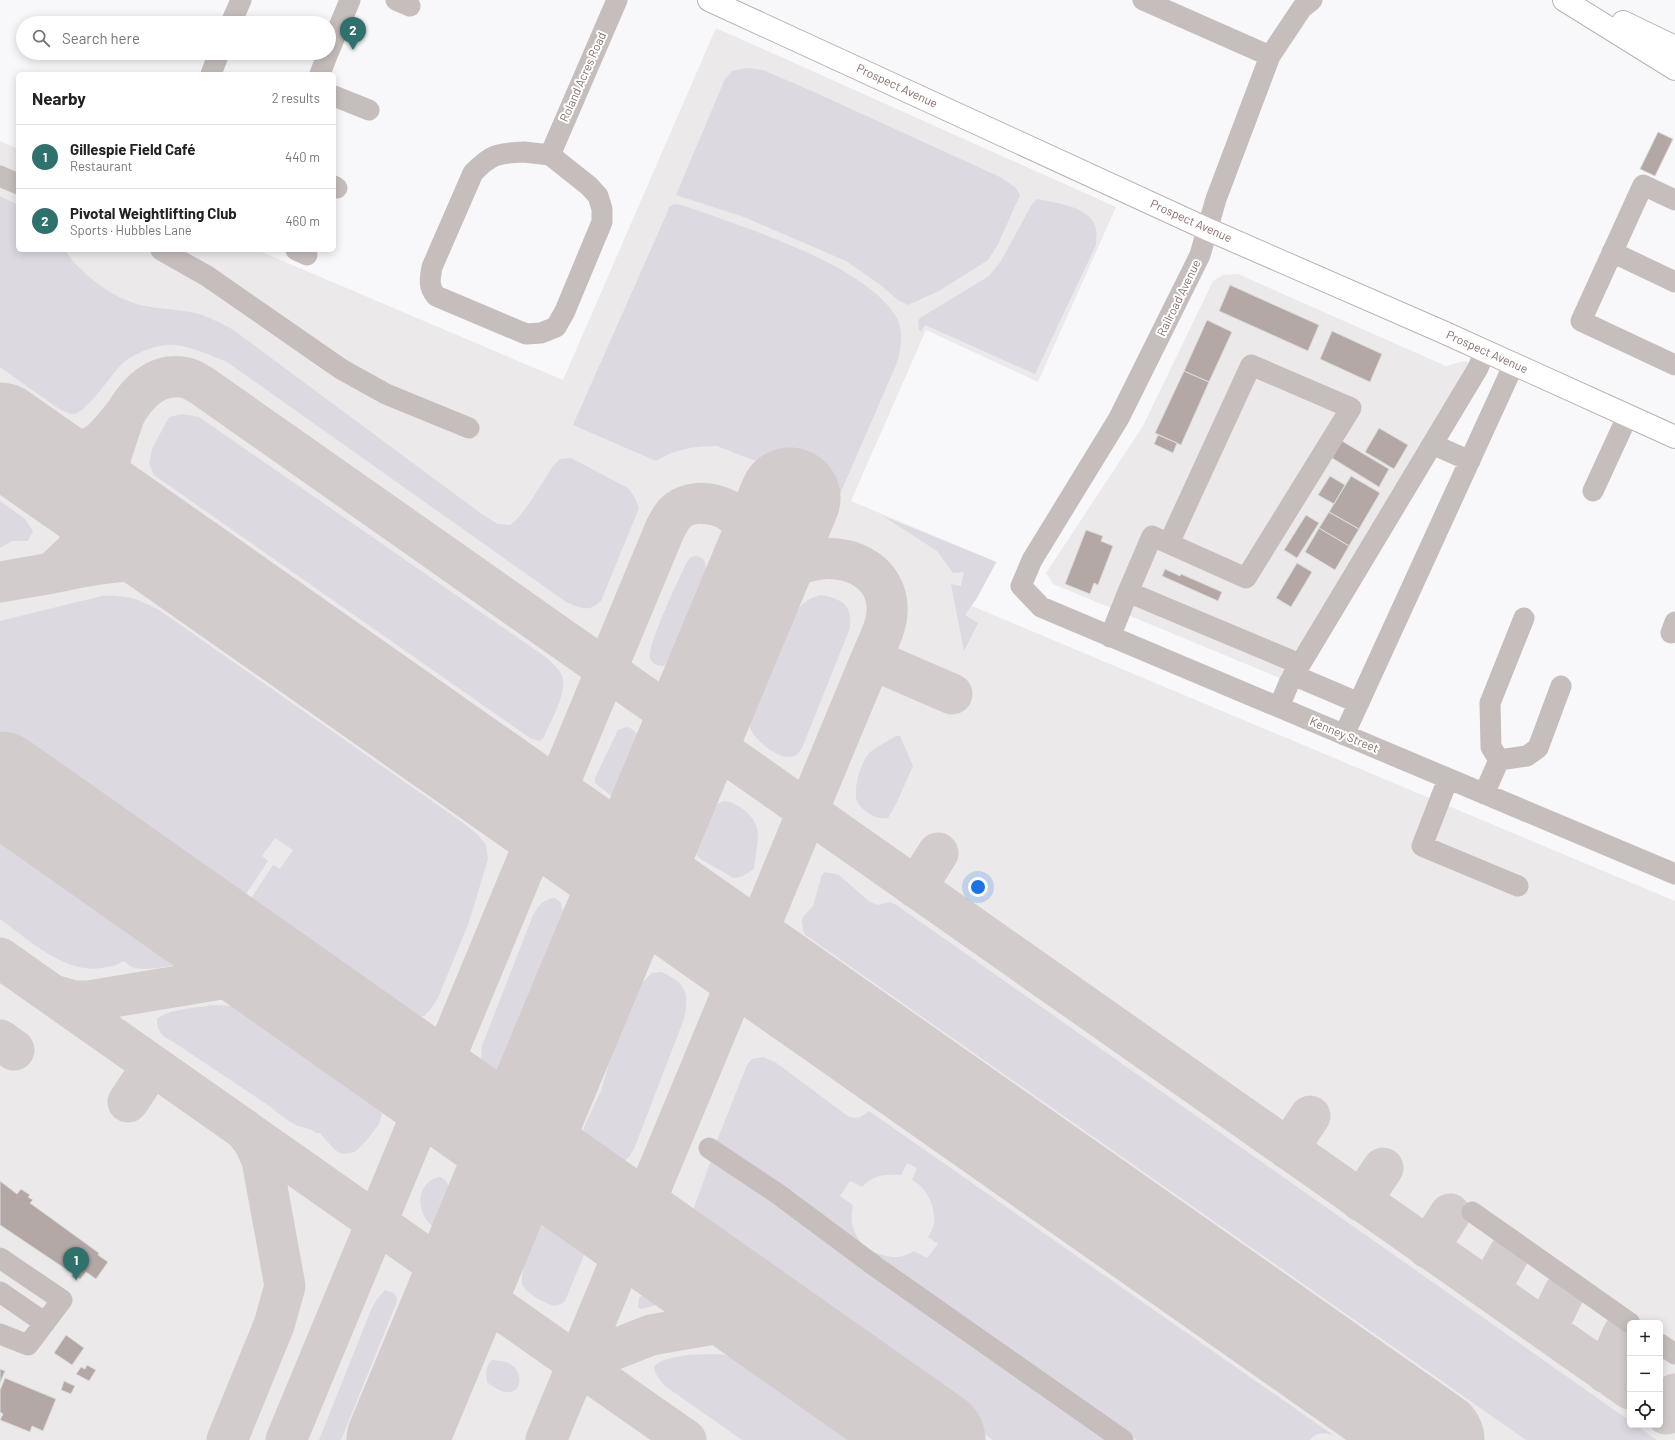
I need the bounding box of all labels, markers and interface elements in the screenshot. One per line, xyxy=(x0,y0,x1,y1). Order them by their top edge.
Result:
search box xyxy=(16,16,336,60)
pin: 2 xyxy=(340,17,366,50)
icon: search xyxy=(30,27,52,49)
text: Search here xyxy=(62,29,140,47)
street label: Roland Acres Road xyxy=(556,30,608,124)
street label: Prospect Avenue xyxy=(855,60,940,110)
text: Nearby xyxy=(32,88,86,108)
text: 2 results xyxy=(272,90,320,106)
text: Gillespie Field Café xyxy=(70,140,195,158)
text: 1 xyxy=(43,149,47,165)
text: 440 m xyxy=(285,149,320,165)
text: Restaurant xyxy=(70,158,132,174)
street label: Prospect Avenue xyxy=(1148,196,1234,244)
text: Pivotal Weightlifting Club xyxy=(70,204,237,222)
text: 2 xyxy=(41,213,49,229)
text: 460 m xyxy=(285,213,320,229)
text: Sports · Hubbles Lane xyxy=(70,222,192,238)
street label: Railroad Avenue xyxy=(1154,257,1203,338)
street label: Prospect Avenue xyxy=(1444,327,1530,375)
street label: Kenney Street xyxy=(1308,713,1381,755)
your location xyxy=(968,877,988,897)
pin: 1 xyxy=(63,1247,89,1280)
map controls xyxy=(1627,1320,1663,1428)
button: + xyxy=(1627,1320,1663,1356)
button: − xyxy=(1627,1356,1663,1392)
button: locate xyxy=(1627,1392,1663,1428)

